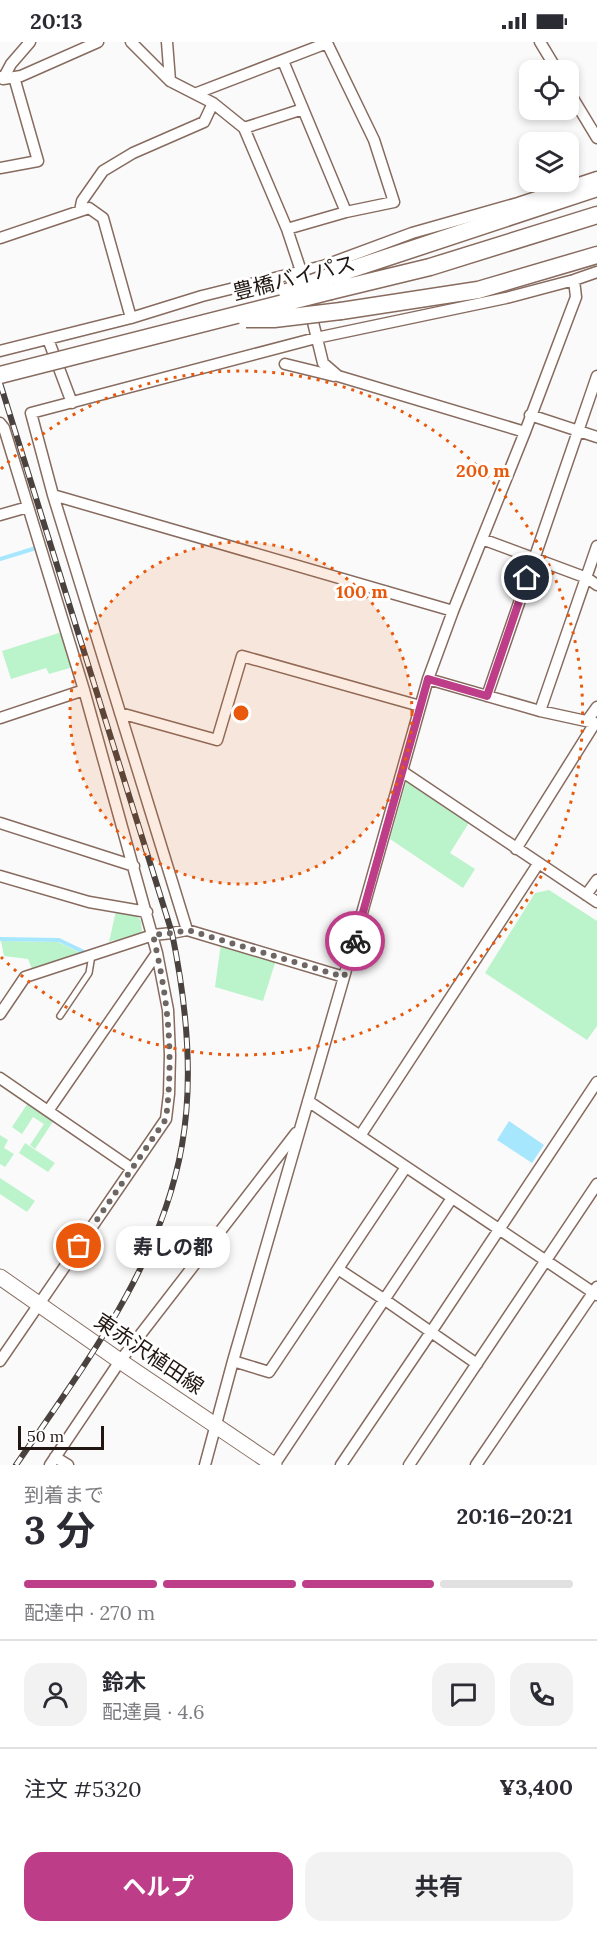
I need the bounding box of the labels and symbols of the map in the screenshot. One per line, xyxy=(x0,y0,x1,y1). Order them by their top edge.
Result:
street label: 豊橋バイパス xyxy=(230,249,358,306)
text: 200 m xyxy=(456,459,510,482)
pin xyxy=(501,552,552,603)
text: 100 m xyxy=(336,580,388,603)
centre of rings xyxy=(231,703,251,723)
courier xyxy=(325,911,385,971)
pin xyxy=(53,1220,104,1271)
callout: 寿しの都 xyxy=(115,1225,229,1267)
street label: 東赤沢植田線 xyxy=(90,1307,209,1400)
scale bar xyxy=(18,1423,104,1450)

